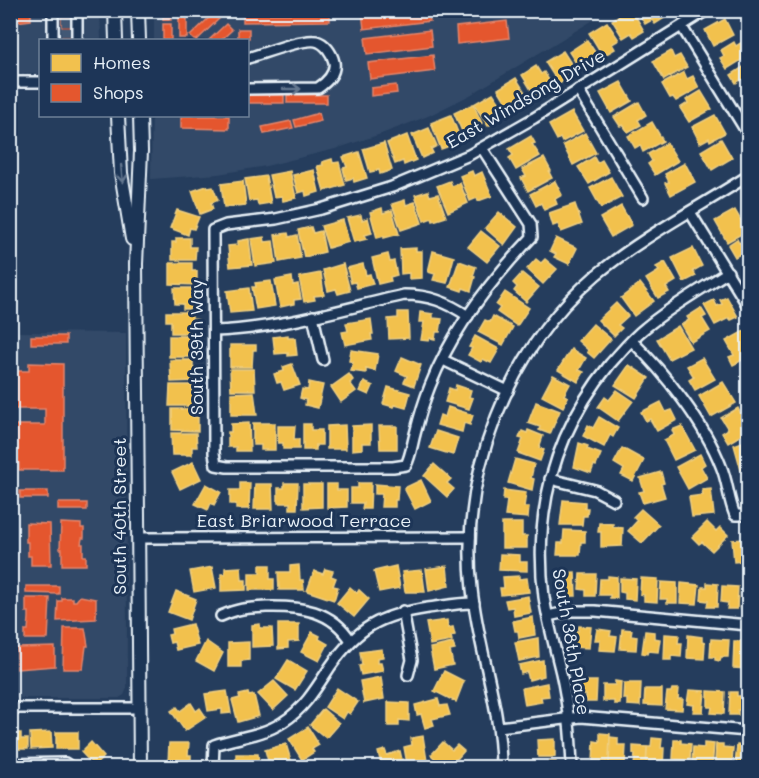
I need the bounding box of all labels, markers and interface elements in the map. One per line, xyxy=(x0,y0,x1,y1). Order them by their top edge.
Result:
legend xyxy=(39,39,249,117)
street label: East Windsong Drive xyxy=(442,43,609,153)
text: Homes xyxy=(93,50,151,74)
text: Shops xyxy=(93,80,144,104)
one-way arrow xyxy=(281,83,301,95)
one-way arrow xyxy=(117,163,128,183)
street label: South 39th Way xyxy=(184,279,208,415)
street label: South 40th Street xyxy=(107,437,131,595)
street label: East Briarwood Terrace xyxy=(197,508,411,532)
street label: South 38th Place xyxy=(547,567,597,717)

